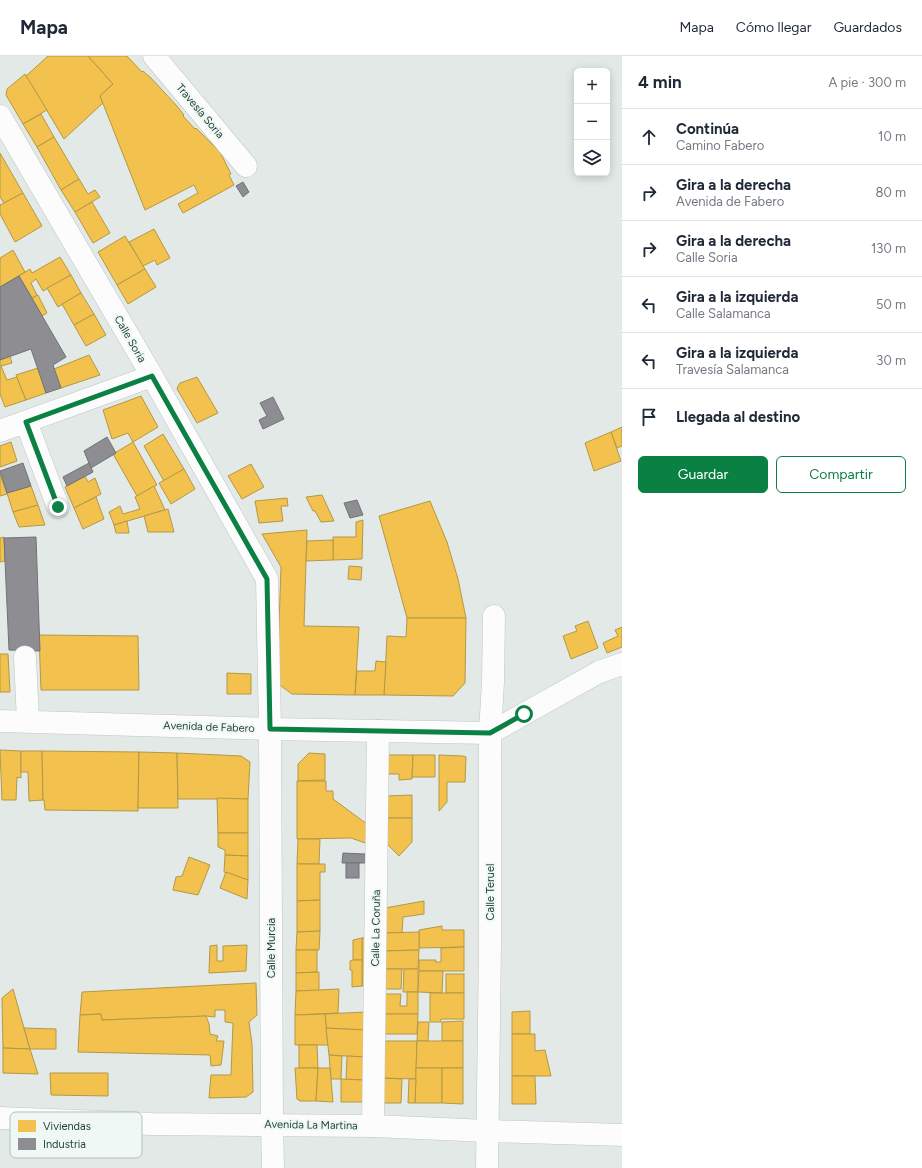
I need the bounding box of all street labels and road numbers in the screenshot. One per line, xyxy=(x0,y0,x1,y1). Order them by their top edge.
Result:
street label: Travesía Soria xyxy=(173,81,227,141)
street label: Calle Soria xyxy=(111,313,149,365)
street label: Avenida de Fabero xyxy=(163,719,255,735)
street label: Calle Teruel xyxy=(484,864,497,920)
street label: Calle La Coruña xyxy=(369,889,383,967)
street label: Calle Murcia xyxy=(265,918,278,978)
street label: Avenida La Martina xyxy=(264,1118,358,1132)

